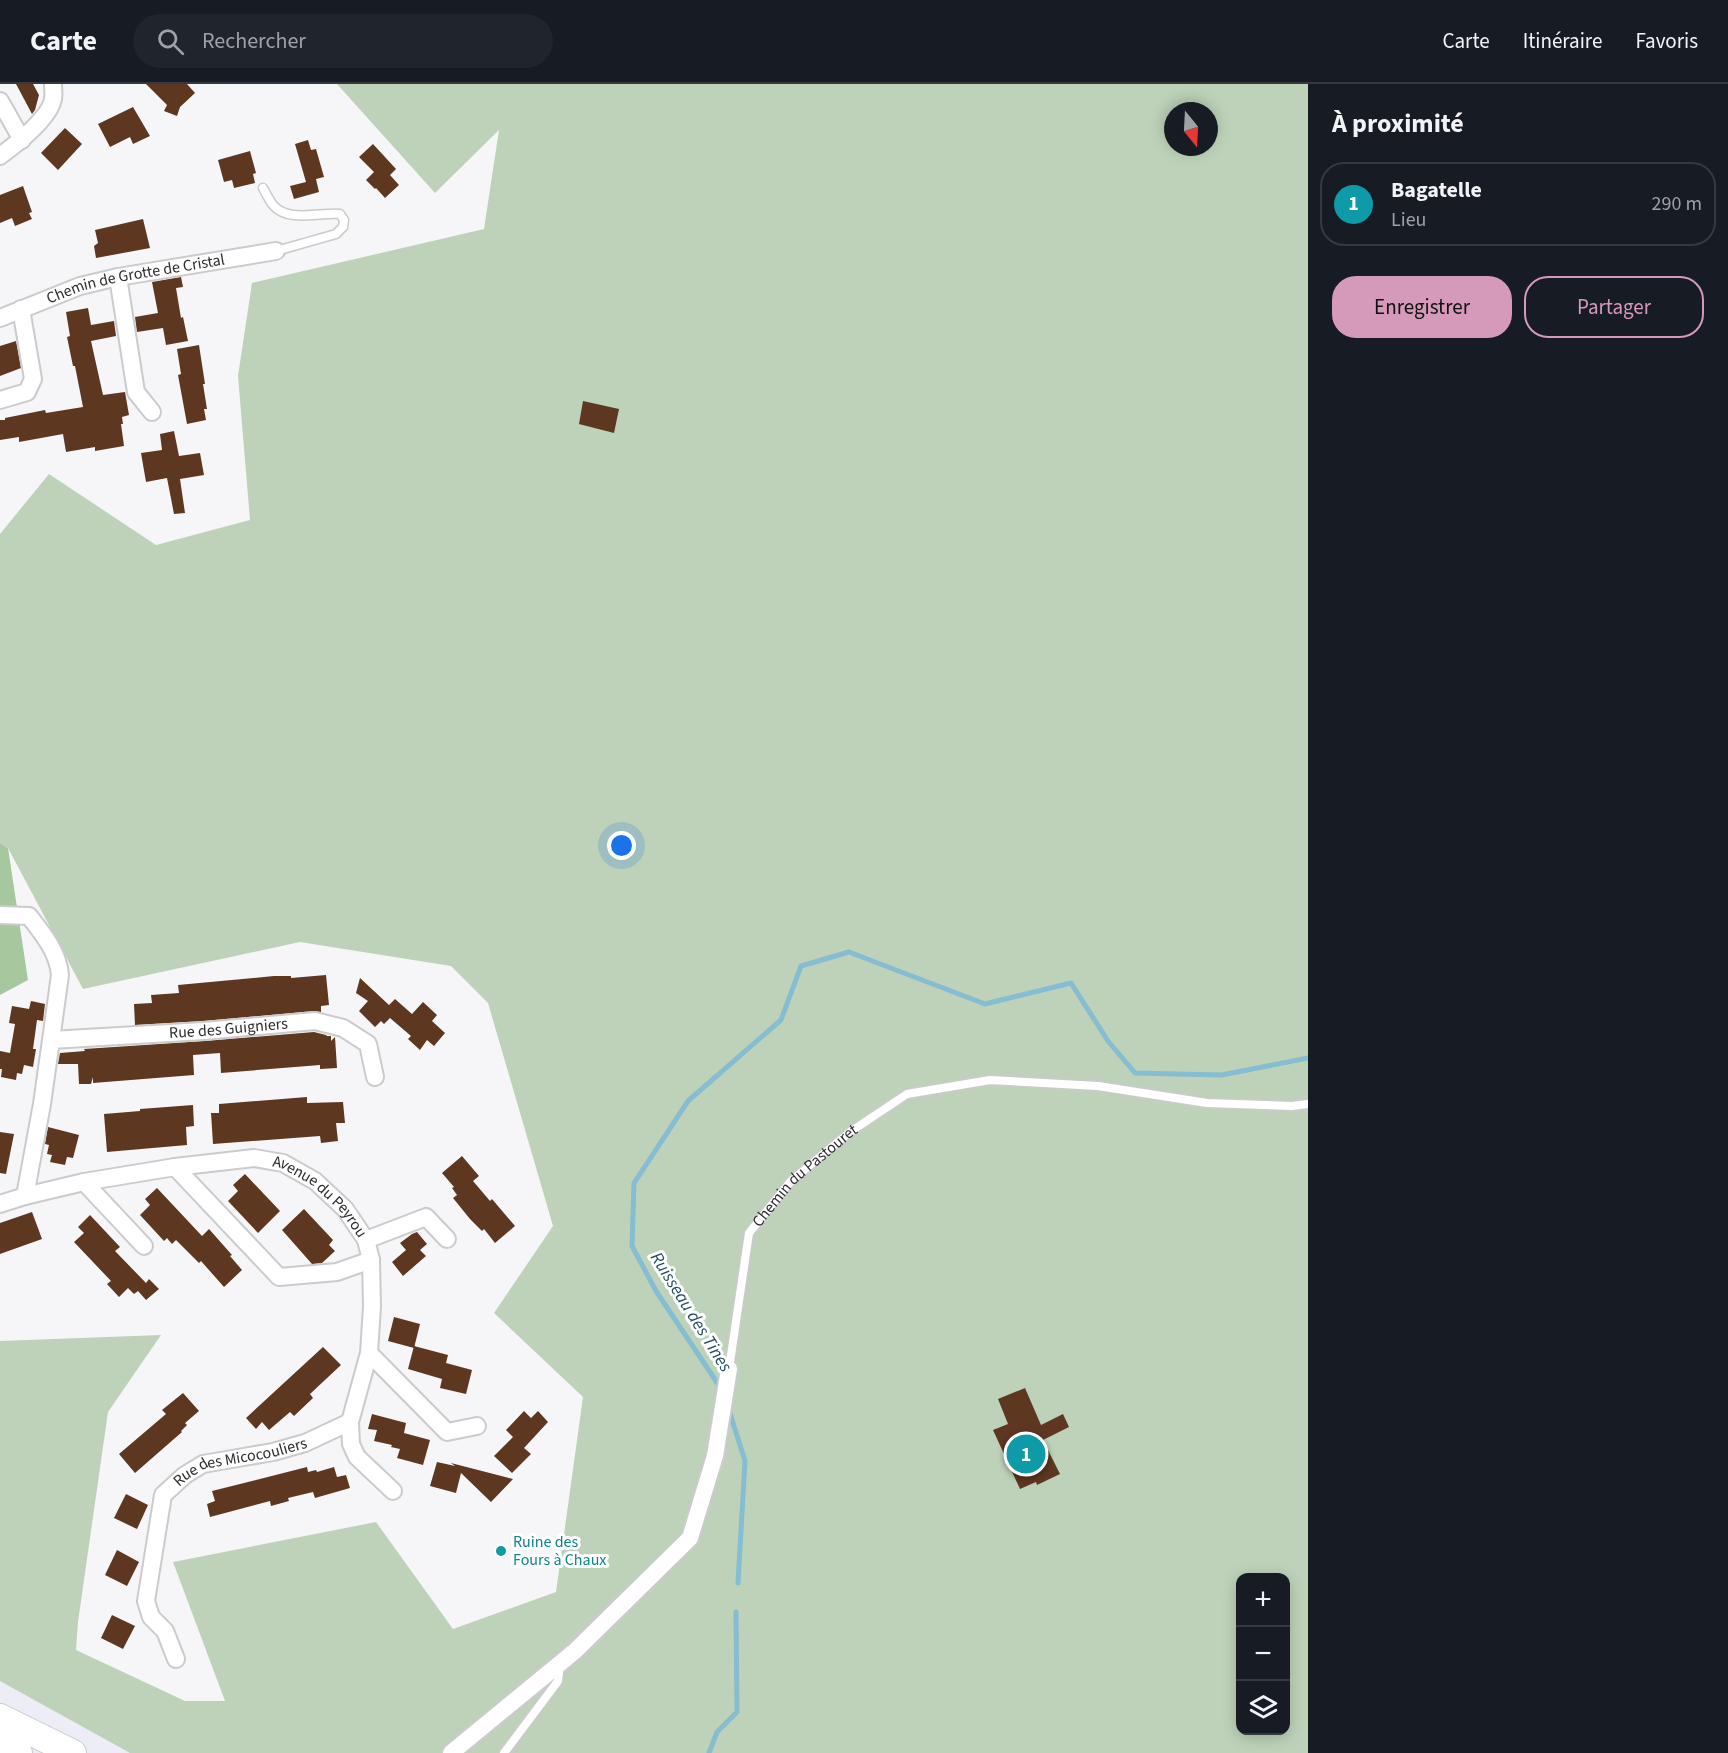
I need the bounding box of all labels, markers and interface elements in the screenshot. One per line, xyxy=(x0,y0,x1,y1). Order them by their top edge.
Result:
search box xyxy=(133,14,553,68)
text: Carte xyxy=(30,21,97,61)
icon: search xyxy=(154,25,187,58)
text: Rechercher xyxy=(202,25,306,57)
text: Carte xyxy=(1443,26,1490,56)
text: Itinéraire xyxy=(1523,26,1602,56)
text: Favoris xyxy=(1635,26,1698,56)
north arrow xyxy=(1164,102,1218,156)
text: À proximité xyxy=(1332,105,1464,142)
text: Bagatelle xyxy=(1391,174,1482,206)
text: 1 xyxy=(1348,190,1359,218)
text: 290 m xyxy=(1652,190,1702,218)
text: Lieu xyxy=(1391,206,1426,234)
street label: Chemin de Grotte de Cristal xyxy=(43,249,226,309)
button: Enregistrer xyxy=(1332,276,1512,338)
button: Partager xyxy=(1524,276,1704,338)
your location xyxy=(607,831,636,860)
street label: Rue des Guigniers xyxy=(168,1012,289,1044)
street label: Chemin du Pastouret xyxy=(747,1119,862,1232)
street label: Avenue du Peyrou xyxy=(271,1150,372,1242)
water label: Ruisseau des Tines xyxy=(644,1247,738,1377)
street label: Rue des Micocouliers xyxy=(168,1432,310,1492)
pin: 1 xyxy=(1006,1432,1046,1476)
place label: Ruine des Fours à Chaux xyxy=(513,1531,606,1571)
marker: Ruine des Fours à Chaux xyxy=(494,1544,508,1558)
map controls xyxy=(1236,1573,1290,1735)
button: + xyxy=(1236,1573,1290,1627)
button: − xyxy=(1236,1627,1290,1681)
button: layers xyxy=(1236,1681,1290,1735)

